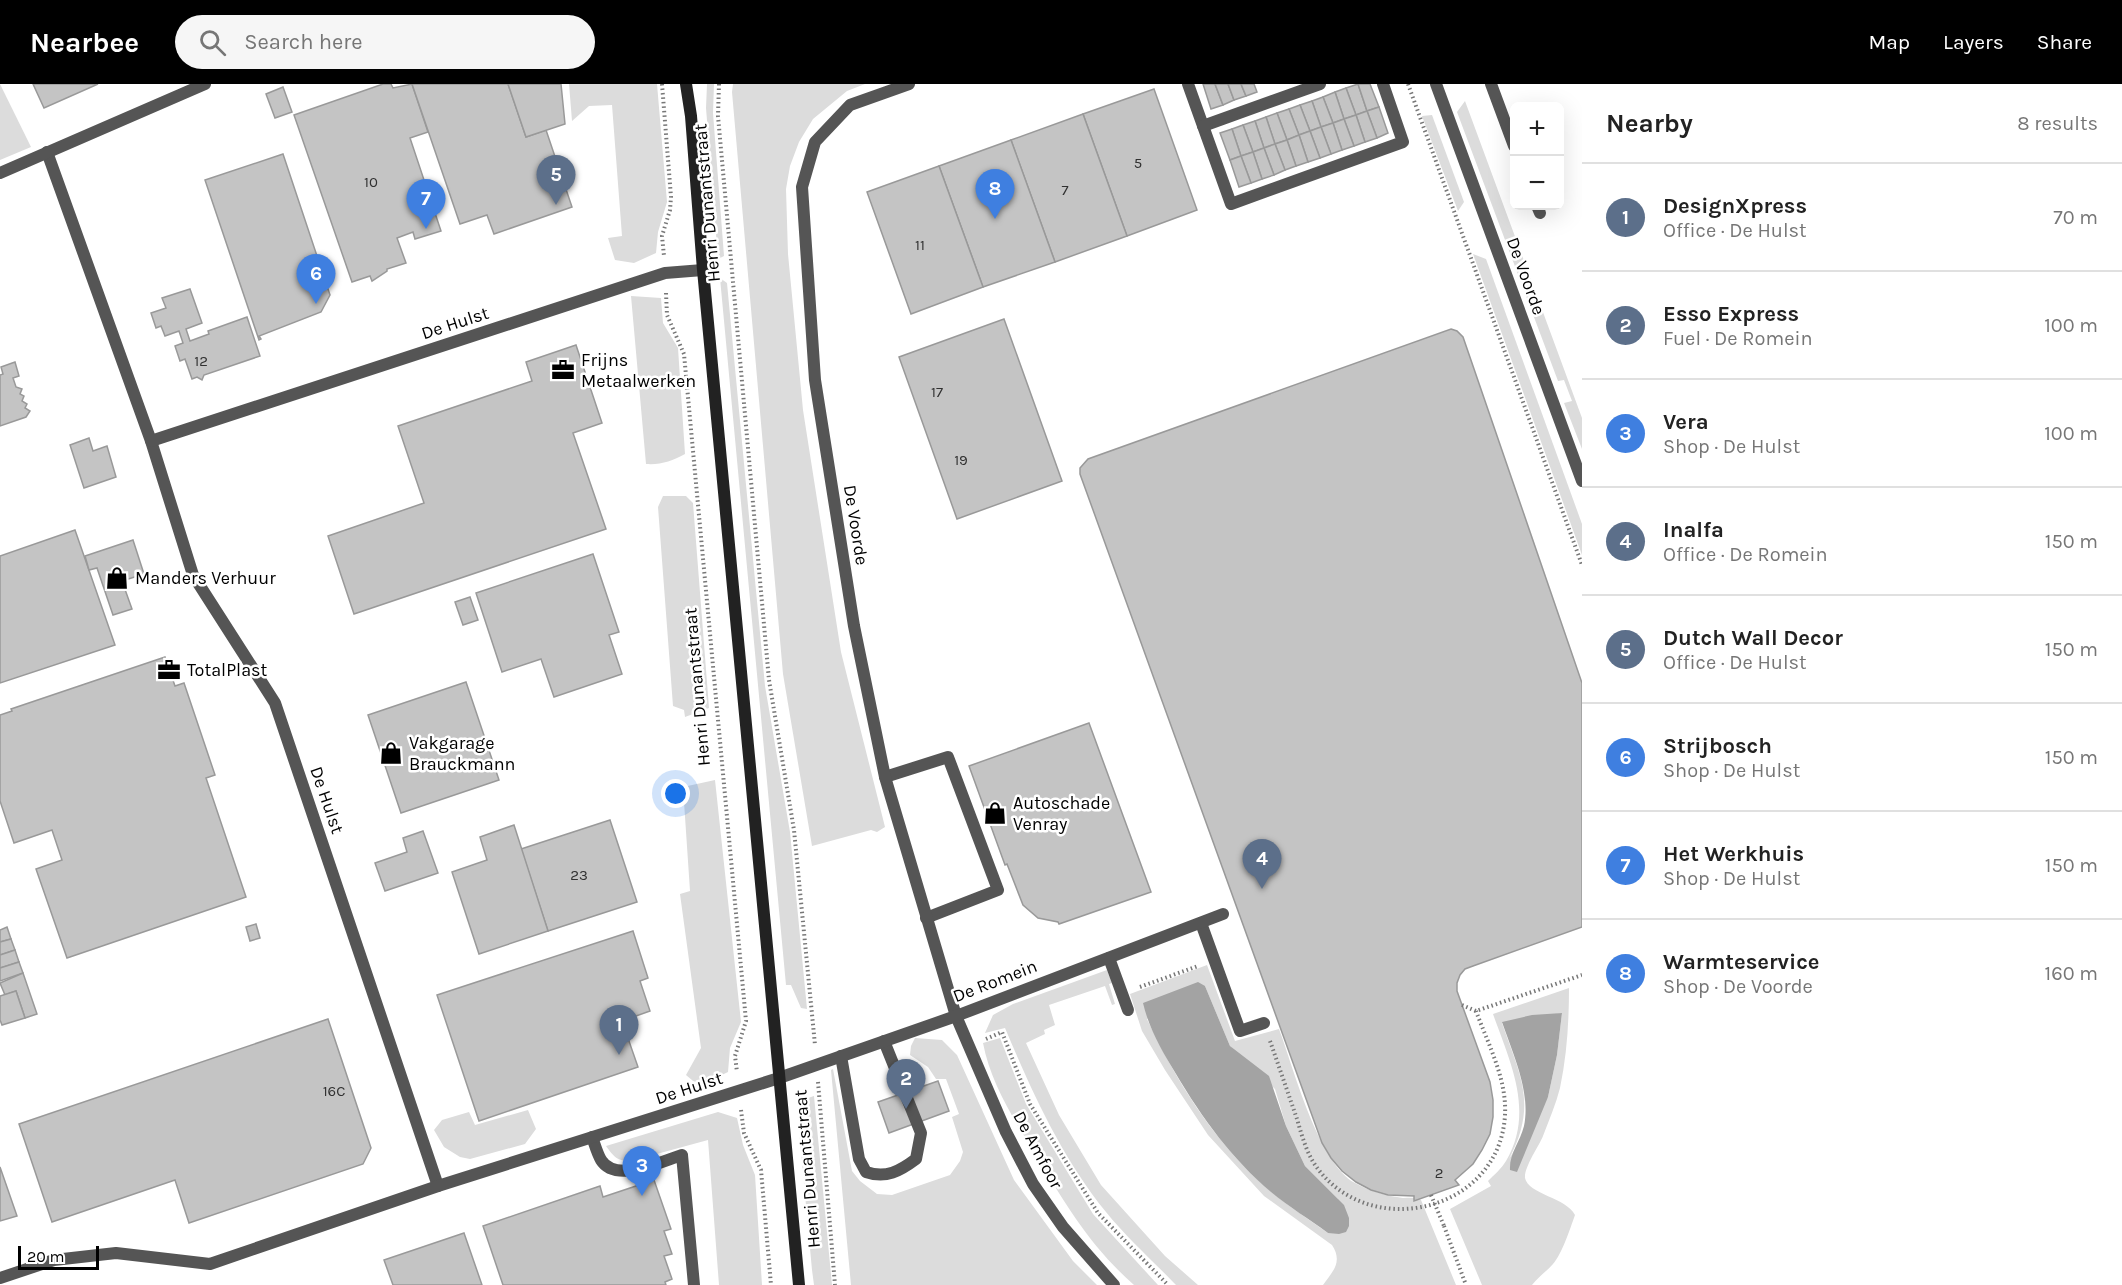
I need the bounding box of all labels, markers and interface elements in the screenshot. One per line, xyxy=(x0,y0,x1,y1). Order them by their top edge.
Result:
search box xyxy=(175,15,595,69)
text: Nearbee xyxy=(30,26,139,59)
icon: search xyxy=(196,26,229,59)
text: Search here xyxy=(244,29,363,55)
text: Map xyxy=(1868,30,1910,54)
text: Layers xyxy=(1943,30,2004,54)
text: Share xyxy=(2037,30,2092,54)
map controls xyxy=(1510,102,1564,210)
button: + xyxy=(1510,102,1564,156)
text: Nearby xyxy=(1606,108,1693,139)
text: 8 results xyxy=(2017,112,2098,135)
street label: Henri Dunantstraat xyxy=(689,123,725,283)
house number: 5 xyxy=(1134,154,1142,172)
pin: 5 xyxy=(536,156,576,205)
button: − xyxy=(1510,156,1564,210)
pin: 8 xyxy=(976,170,1014,219)
house number: 10 xyxy=(364,173,378,191)
pin: 7 xyxy=(406,180,446,229)
house number: 7 xyxy=(1061,181,1069,199)
text: DesignXpress xyxy=(1663,193,1807,219)
text: 1 xyxy=(1622,206,1629,229)
text: 70 m xyxy=(2053,206,2098,229)
text: Office · De Hulst xyxy=(1663,219,1807,242)
street label: De Voorde xyxy=(1502,234,1550,318)
house number: 11 xyxy=(915,236,925,254)
pin: 6 xyxy=(296,254,336,304)
text: Esso Express xyxy=(1663,301,1799,327)
street label: De Hulst xyxy=(418,302,492,344)
text: 2 xyxy=(1619,314,1632,337)
text: 100 m xyxy=(2044,314,2098,337)
text: Fuel · De Romein xyxy=(1663,327,1812,350)
place label: Frijns Metaalwerken xyxy=(581,349,696,392)
house number: 12 xyxy=(194,352,208,370)
office icon: Frijns Metaalwerken xyxy=(550,357,576,383)
house number: 17 xyxy=(931,383,943,401)
text: Vera xyxy=(1663,409,1709,435)
text: 3 xyxy=(1619,422,1632,445)
text: 100 m xyxy=(2044,422,2098,445)
text: Shop · De Hulst xyxy=(1663,435,1800,458)
house number: 19 xyxy=(954,451,968,469)
street label: De Voorde xyxy=(839,483,873,567)
text: Inalfa xyxy=(1663,517,1724,543)
text: 4 xyxy=(1620,530,1631,553)
text: 150 m xyxy=(2045,530,2098,553)
text: Office · De Romein xyxy=(1663,543,1828,566)
shop icon: Manders Verhuur xyxy=(104,565,130,591)
place label: Manders Verhuur xyxy=(135,567,276,589)
street label: Henri Dunantstraat xyxy=(679,607,715,767)
text: Dutch Wall Decor xyxy=(1663,625,1843,651)
text: 5 xyxy=(1620,638,1631,661)
text: 150 m xyxy=(2045,638,2098,661)
text: Office · De Hulst xyxy=(1663,651,1807,674)
office icon: TotalPlast xyxy=(156,657,182,683)
place label: TotalPlast xyxy=(187,659,268,681)
place label: Vakgarage Brauckmann xyxy=(409,732,515,775)
text: Strijbosch xyxy=(1663,733,1772,759)
shop icon: Vakgarage Brauckmann xyxy=(378,740,404,766)
text: 6 xyxy=(1619,746,1632,769)
text: 150 m xyxy=(2045,746,2098,769)
text: Shop · De Hulst xyxy=(1663,759,1800,782)
street label: De Hulst xyxy=(305,764,349,837)
your location xyxy=(661,779,690,808)
place label: Autoschade Venray xyxy=(1013,792,1110,835)
shop icon: Autoschade Venray xyxy=(982,800,1008,826)
pin: 4 xyxy=(1242,840,1282,889)
text: Het Werkhuis xyxy=(1663,841,1804,867)
text: 7 xyxy=(1621,854,1630,877)
text: 150 m xyxy=(2045,854,2098,877)
house number: 23 xyxy=(570,866,588,884)
text: Shop · De Hulst xyxy=(1663,867,1800,890)
text: Warmteservice xyxy=(1663,949,1820,975)
street label: De Romein xyxy=(950,955,1040,1007)
text: 8 xyxy=(1619,962,1632,985)
text: 160 m xyxy=(2045,962,2098,985)
text: Shop · De Voorde xyxy=(1663,975,1813,998)
pin: 1 xyxy=(600,1006,638,1055)
pin: 2 xyxy=(886,1060,926,1109)
street label: De Hulst xyxy=(652,1067,726,1109)
house number: 16C xyxy=(323,1082,345,1100)
street label: Henri Dunantstraat xyxy=(789,1089,825,1249)
street label: De Amfoor xyxy=(1008,1107,1068,1193)
pin: 3 xyxy=(622,1146,662,1196)
house number: 2 xyxy=(1435,1164,1443,1182)
scale bar xyxy=(18,1243,99,1270)
text: 20 m xyxy=(27,1247,65,1266)

